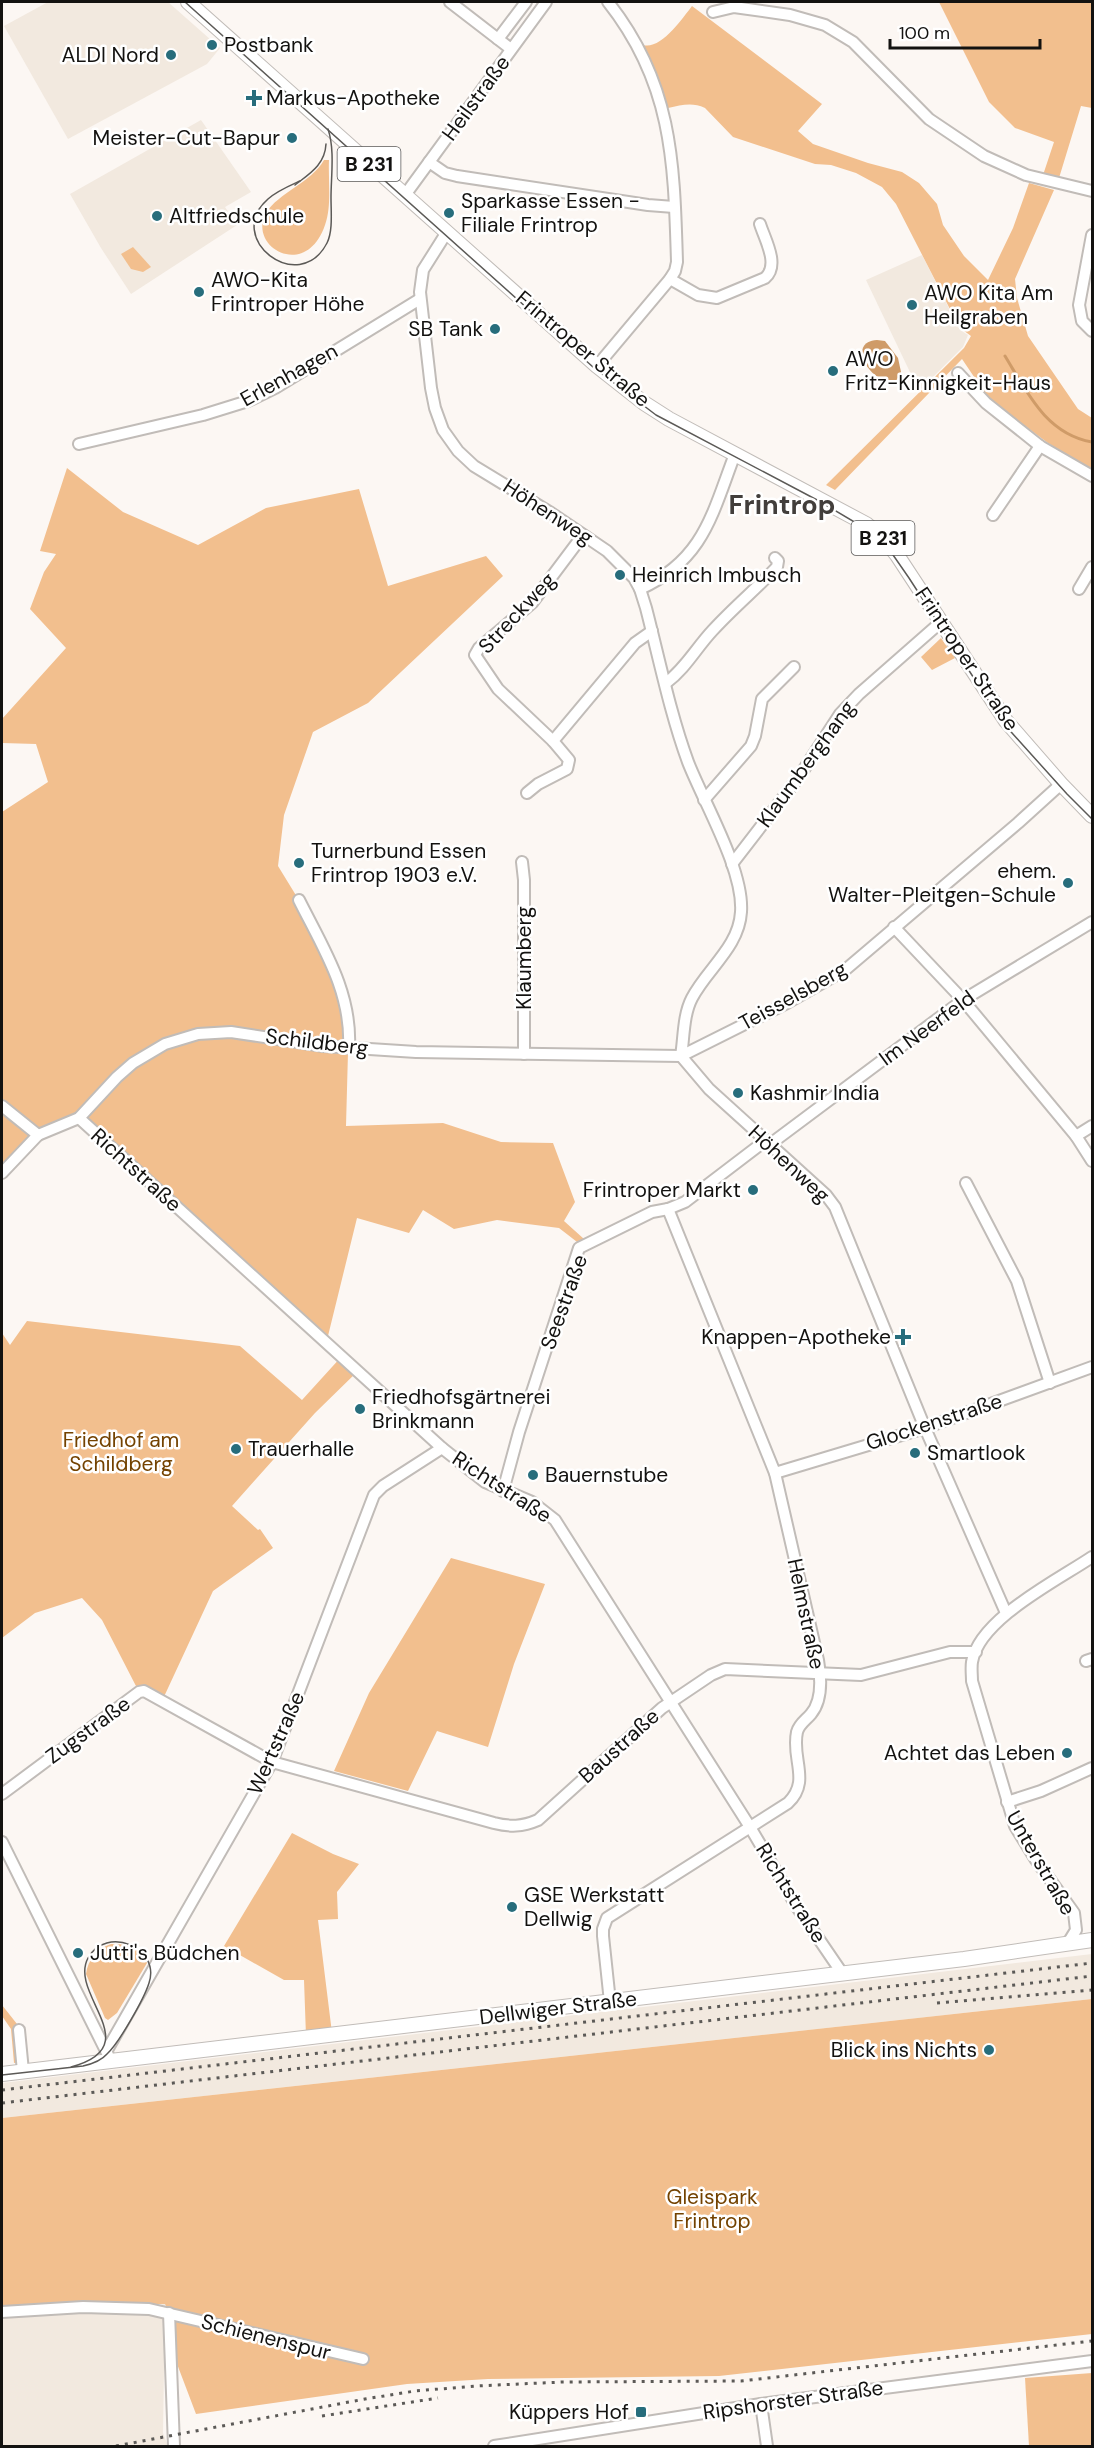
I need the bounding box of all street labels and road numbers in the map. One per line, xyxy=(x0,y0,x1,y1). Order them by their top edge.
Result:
street label: Heilstraße xyxy=(436,50,516,146)
road number: B 231 xyxy=(338,147,400,181)
street label: Frintroper Straße xyxy=(510,284,656,414)
street label: Erlenhagen xyxy=(235,337,343,413)
street label: Höhenweg xyxy=(498,472,599,552)
road number: B 231 xyxy=(852,521,914,555)
street label: Streckweg xyxy=(472,566,562,660)
street label: Frintroper Straße xyxy=(908,582,1026,736)
street label: Klaumberghang xyxy=(750,695,862,833)
street label: Klaumberg xyxy=(510,906,538,1010)
street label: Teisselsberg xyxy=(734,955,852,1037)
street label: Im Neerfeld xyxy=(874,984,980,1072)
street label: Schildberg xyxy=(264,1022,370,1062)
street label: Höhenweg xyxy=(742,1119,836,1209)
street label: Richtstraße xyxy=(85,1122,187,1218)
street label: Seestraße xyxy=(534,1251,594,1353)
street label: Glockenstraße xyxy=(862,1387,1006,1457)
street label: Richtstraße xyxy=(447,1445,557,1530)
street label: Helmstraße xyxy=(781,1556,831,1672)
street label: Wertstraße xyxy=(241,1687,311,1799)
street label: Zugstraße xyxy=(40,1690,136,1770)
street label: Baustraße xyxy=(573,1702,665,1790)
street label: Unterstraße xyxy=(1000,1806,1082,1920)
street label: Richtstraße xyxy=(749,1838,833,1948)
street label: Dellwiger Straße xyxy=(478,1984,638,2032)
street label: Schienenspur xyxy=(198,2307,334,2367)
street label: Ripshorster Straße xyxy=(701,2373,885,2427)

